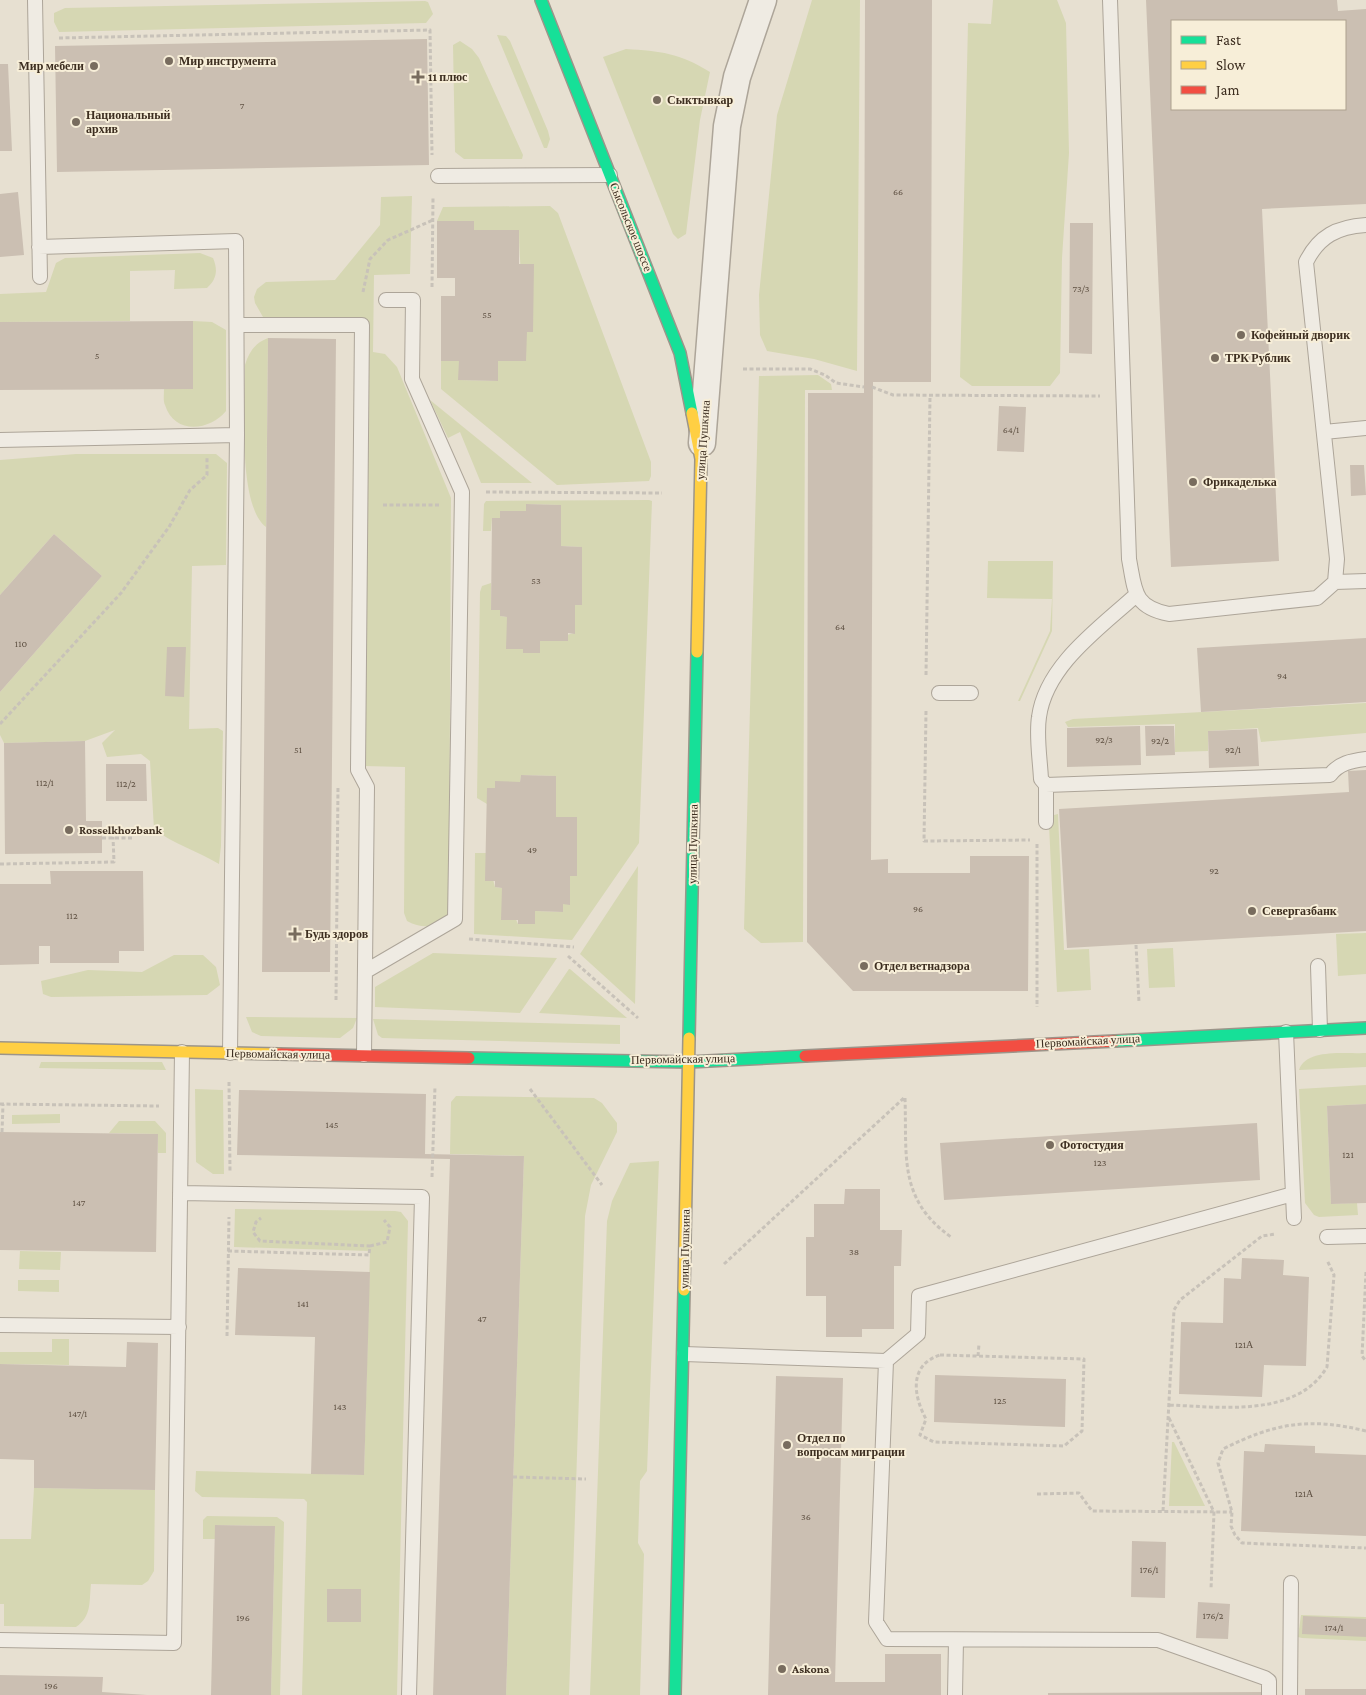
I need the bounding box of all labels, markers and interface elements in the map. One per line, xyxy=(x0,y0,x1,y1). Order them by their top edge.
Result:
legend xyxy=(1171,20,1346,110)
text: Fast xyxy=(1216,32,1242,48)
place label: Мир инструмента xyxy=(179,54,276,68)
marker: Мир инструмента xyxy=(163,55,175,67)
text: Slow xyxy=(1216,57,1246,73)
place label: Мир мебели xyxy=(18,59,84,73)
marker: Мир мебели xyxy=(88,60,100,72)
place label: 11 плюс xyxy=(428,70,468,84)
marker: 11 плюс xyxy=(412,71,424,83)
text: Jam xyxy=(1214,82,1239,99)
place label: Сыктывкар xyxy=(667,93,733,107)
marker: Сыктывкар xyxy=(651,94,663,106)
house number: 7 xyxy=(240,100,245,111)
place label: Национальный архив xyxy=(86,108,171,136)
marker: Национальный архив xyxy=(70,116,82,128)
street label: Сысольское шоссе xyxy=(607,181,655,273)
house number: 66 xyxy=(893,186,903,197)
house number: 73/3 xyxy=(1072,283,1090,294)
house number: 55 xyxy=(482,309,492,320)
place label: Кофейный дворик xyxy=(1251,328,1350,342)
marker: Кофейный дворик xyxy=(1235,329,1247,341)
house number: 5 xyxy=(95,350,100,361)
place label: ТРК Рублик xyxy=(1225,351,1291,365)
marker: ТРК Рублик xyxy=(1209,352,1221,364)
street label: улица Пушкина xyxy=(693,399,713,480)
house number: 64/1 xyxy=(1003,424,1019,435)
place label: Фрикаделька xyxy=(1203,475,1277,489)
marker: Фрикаделька xyxy=(1187,476,1199,488)
house number: 53 xyxy=(531,575,541,586)
house number: 64 xyxy=(835,621,845,632)
house number: 110 xyxy=(15,638,27,649)
house number: 94 xyxy=(1277,670,1287,681)
house number: 92/3 xyxy=(1095,734,1113,745)
house number: 92/2 xyxy=(1151,735,1169,746)
house number: 51 xyxy=(294,744,302,755)
house number: 92/1 xyxy=(1225,744,1241,755)
house number: 112/1 xyxy=(36,777,54,788)
house number: 112/2 xyxy=(116,778,136,789)
street label: улица Пушкина xyxy=(685,803,701,884)
place label: Rosselkhozbank xyxy=(79,823,163,837)
marker: Rosselkhozbank xyxy=(63,824,75,836)
house number: 49 xyxy=(527,844,537,855)
house number: 92 xyxy=(1209,865,1219,876)
house number: 96 xyxy=(913,903,923,914)
place label: Севергазбанк xyxy=(1262,904,1337,918)
marker: Севергазбанк xyxy=(1246,905,1258,917)
house number: 112 xyxy=(66,910,78,921)
place label: Будь здоров xyxy=(305,927,369,941)
marker: Будь здоров xyxy=(289,928,301,940)
place label: Отдел ветнадзора xyxy=(874,959,970,973)
marker: Отдел ветнадзора xyxy=(858,960,870,972)
street label: Первомайская улица xyxy=(1036,1031,1141,1051)
street label: Первомайская улица xyxy=(226,1046,331,1062)
street label: Первомайская улица xyxy=(631,1051,736,1067)
house number: 145 xyxy=(325,1119,339,1130)
place label: Фотостудия xyxy=(1060,1138,1124,1152)
marker: Фотостудия xyxy=(1044,1139,1056,1151)
house number: 121 xyxy=(1342,1149,1354,1160)
house number: 123 xyxy=(1094,1157,1107,1168)
house number: 147 xyxy=(73,1197,86,1208)
street label: улица Пушкина xyxy=(677,1208,693,1289)
house number: 38 xyxy=(849,1246,859,1257)
house number: 141 xyxy=(297,1298,309,1309)
house number: 47 xyxy=(477,1313,487,1324)
house number: 121А xyxy=(1235,1339,1254,1350)
house number: 125 xyxy=(994,1395,1007,1406)
house number: 143 xyxy=(333,1401,347,1412)
house number: 147/1 xyxy=(69,1408,87,1419)
place label: Отдел по вопросам миграции xyxy=(797,1431,905,1459)
marker: Отдел по вопросам миграции xyxy=(781,1439,793,1451)
house number: 121А xyxy=(1295,1488,1314,1499)
house number: 36 xyxy=(801,1511,811,1522)
house number: 176/1 xyxy=(1139,1564,1159,1575)
house number: 176/2 xyxy=(1203,1610,1224,1621)
house number: 196 xyxy=(236,1612,250,1623)
house number: 174/1 xyxy=(1324,1622,1344,1633)
place label: Askona xyxy=(791,1662,830,1676)
marker: Askona xyxy=(776,1663,788,1675)
house number: 196 xyxy=(44,1680,58,1691)

